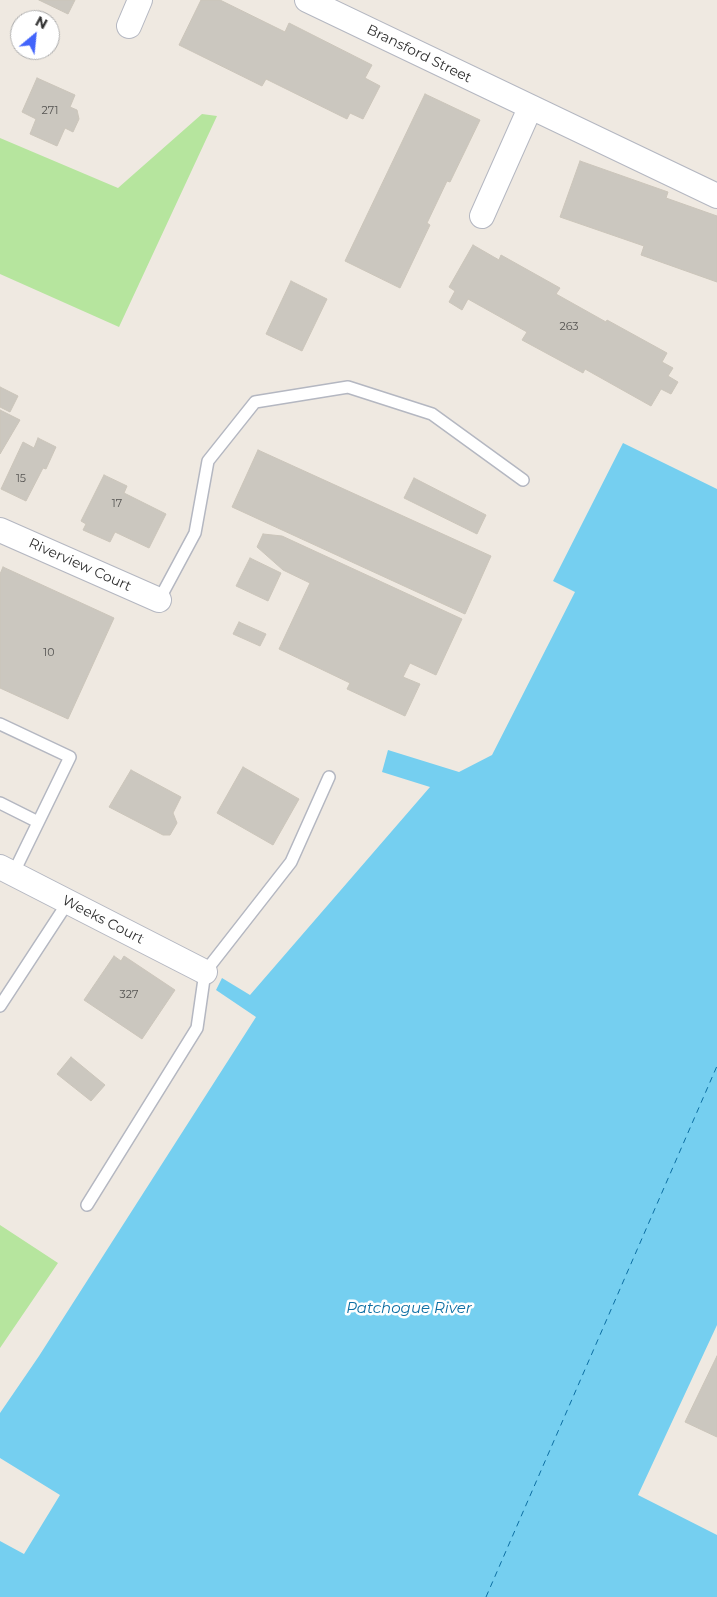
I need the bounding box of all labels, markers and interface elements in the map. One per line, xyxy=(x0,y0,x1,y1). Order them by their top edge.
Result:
north arrow xyxy=(10,10,60,60)
text: N xyxy=(32,12,51,33)
street label: Bransford Street xyxy=(364,21,474,87)
house number: 271 xyxy=(42,104,58,118)
house number: 263 xyxy=(559,320,579,334)
house number: 15 xyxy=(16,472,26,486)
house number: 17 xyxy=(112,497,122,511)
street label: Riverview Court xyxy=(26,535,134,595)
house number: 10 xyxy=(43,646,55,660)
street label: Weeks Court xyxy=(59,892,147,948)
house number: 327 xyxy=(120,988,138,1002)
water label: Patchogue River xyxy=(346,1300,472,1318)

